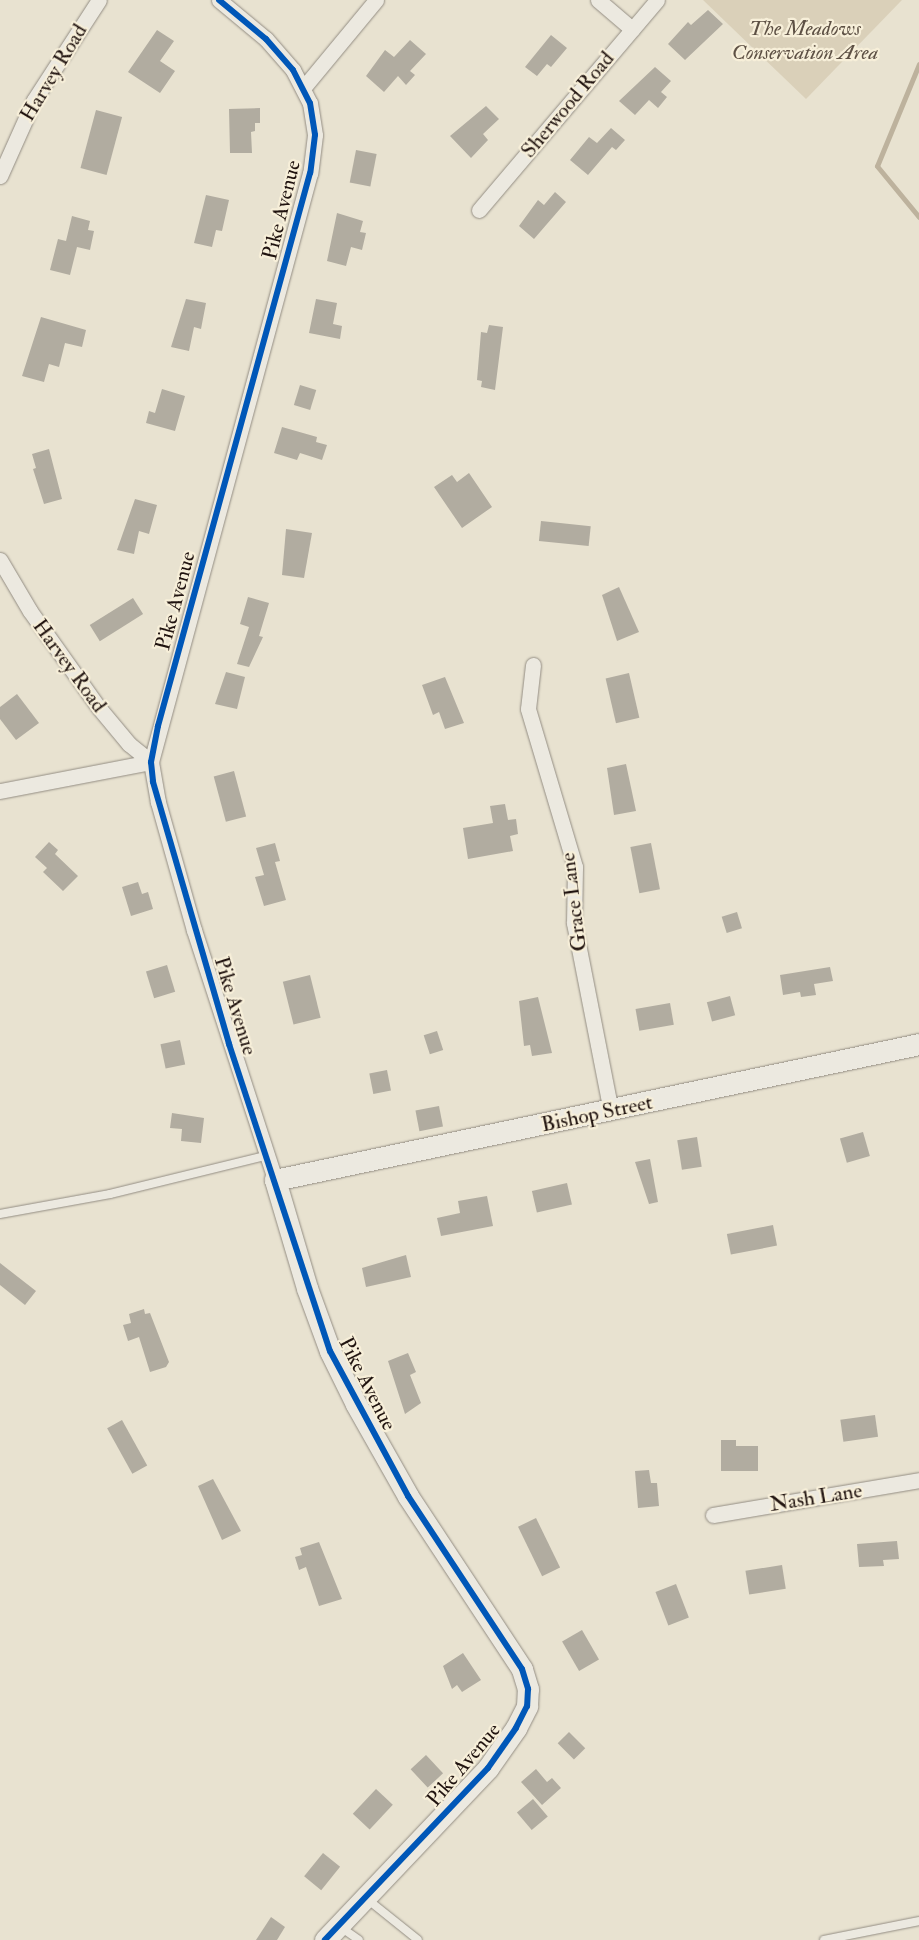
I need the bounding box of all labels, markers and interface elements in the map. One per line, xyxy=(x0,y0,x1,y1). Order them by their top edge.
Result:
park label: The Meadows Conservation Area xyxy=(732,16,878,66)
street label: Harvey Road xyxy=(15,20,93,126)
street label: Sherwood Road xyxy=(516,47,620,163)
street label: Pike Avenue xyxy=(257,158,307,262)
street label: Pike Avenue xyxy=(151,549,201,653)
street label: Harvey Road xyxy=(27,614,111,718)
street label: Grace Lane xyxy=(555,851,593,953)
street label: Pike Avenue xyxy=(208,954,262,1058)
street label: Bishop Street xyxy=(539,1090,655,1138)
street label: Pike Avenue xyxy=(333,1333,401,1435)
street label: Nash Lane xyxy=(768,1478,864,1518)
street label: Pike Avenue xyxy=(422,1718,506,1812)

